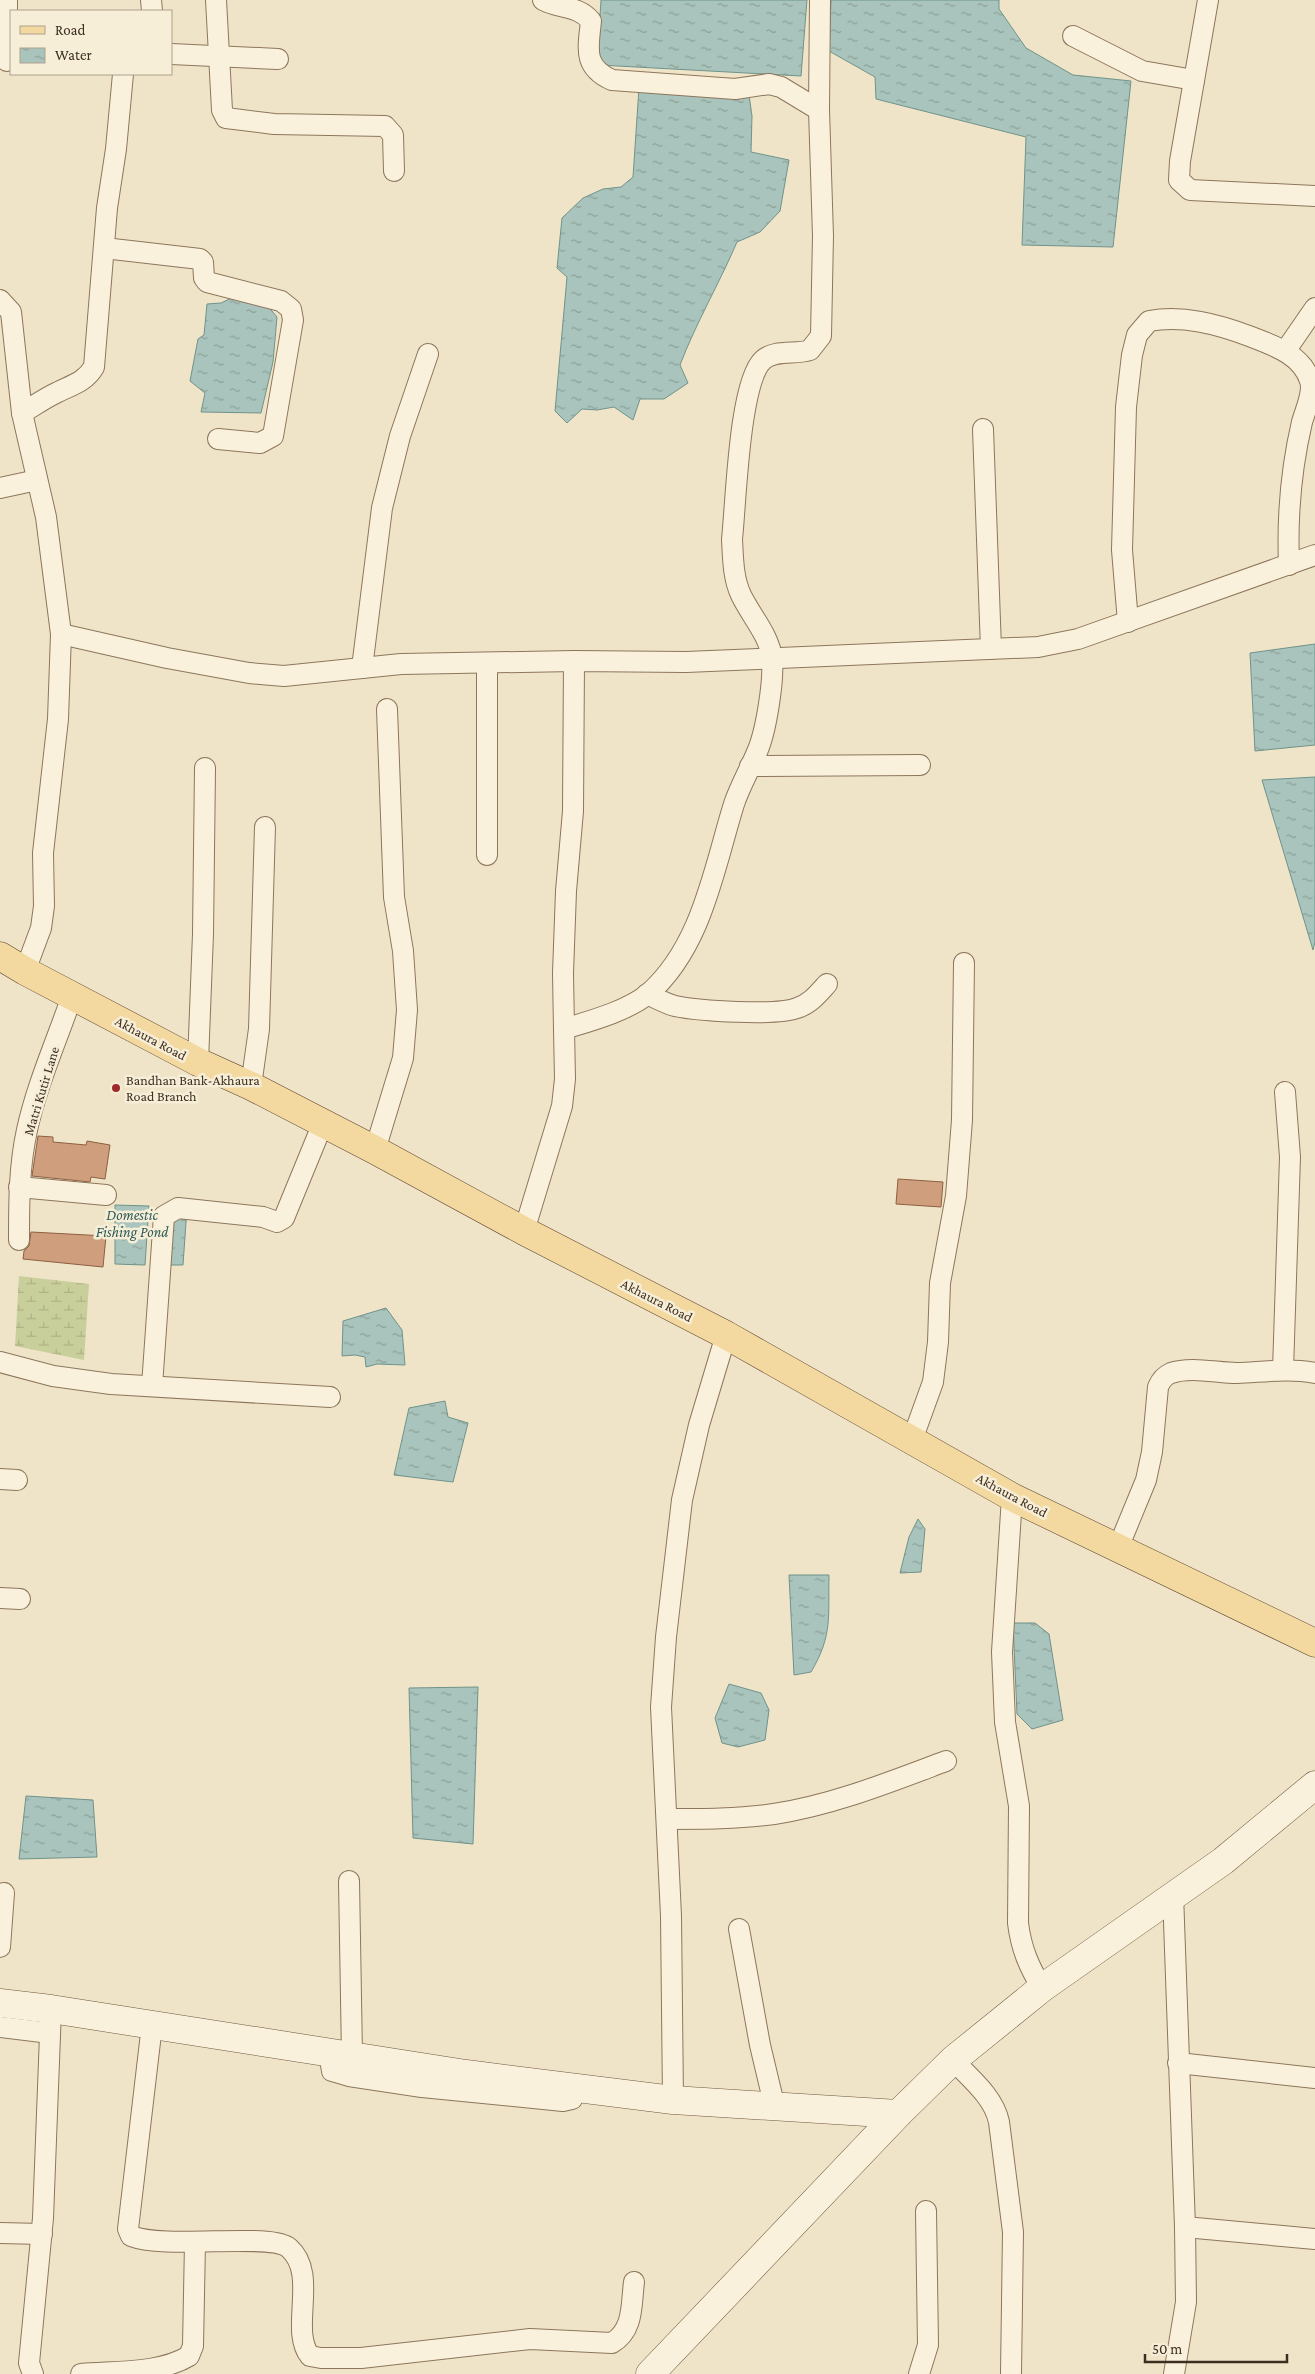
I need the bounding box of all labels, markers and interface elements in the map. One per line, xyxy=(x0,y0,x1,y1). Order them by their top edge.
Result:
legend xyxy=(10,10,172,75)
text: Road xyxy=(55,22,86,38)
text: Water xyxy=(55,47,92,63)
street label: Akhaura Road xyxy=(113,1013,190,1064)
street label: Matri Kutir Lane xyxy=(20,1045,62,1137)
place label: Bandhan Bank-Akhaura Road Branch xyxy=(126,1072,260,1104)
marker: Bandhan Bank-Akhaura Road Branch xyxy=(110,1082,122,1094)
water label: Domestic Fishing Pond xyxy=(96,1207,169,1241)
street label: Akhaura Road xyxy=(619,1275,696,1325)
street label: Akhaura Road xyxy=(974,1470,1051,1521)
scale bar xyxy=(1145,2332,1288,2364)
text: 50 m xyxy=(1152,2341,1182,2357)

